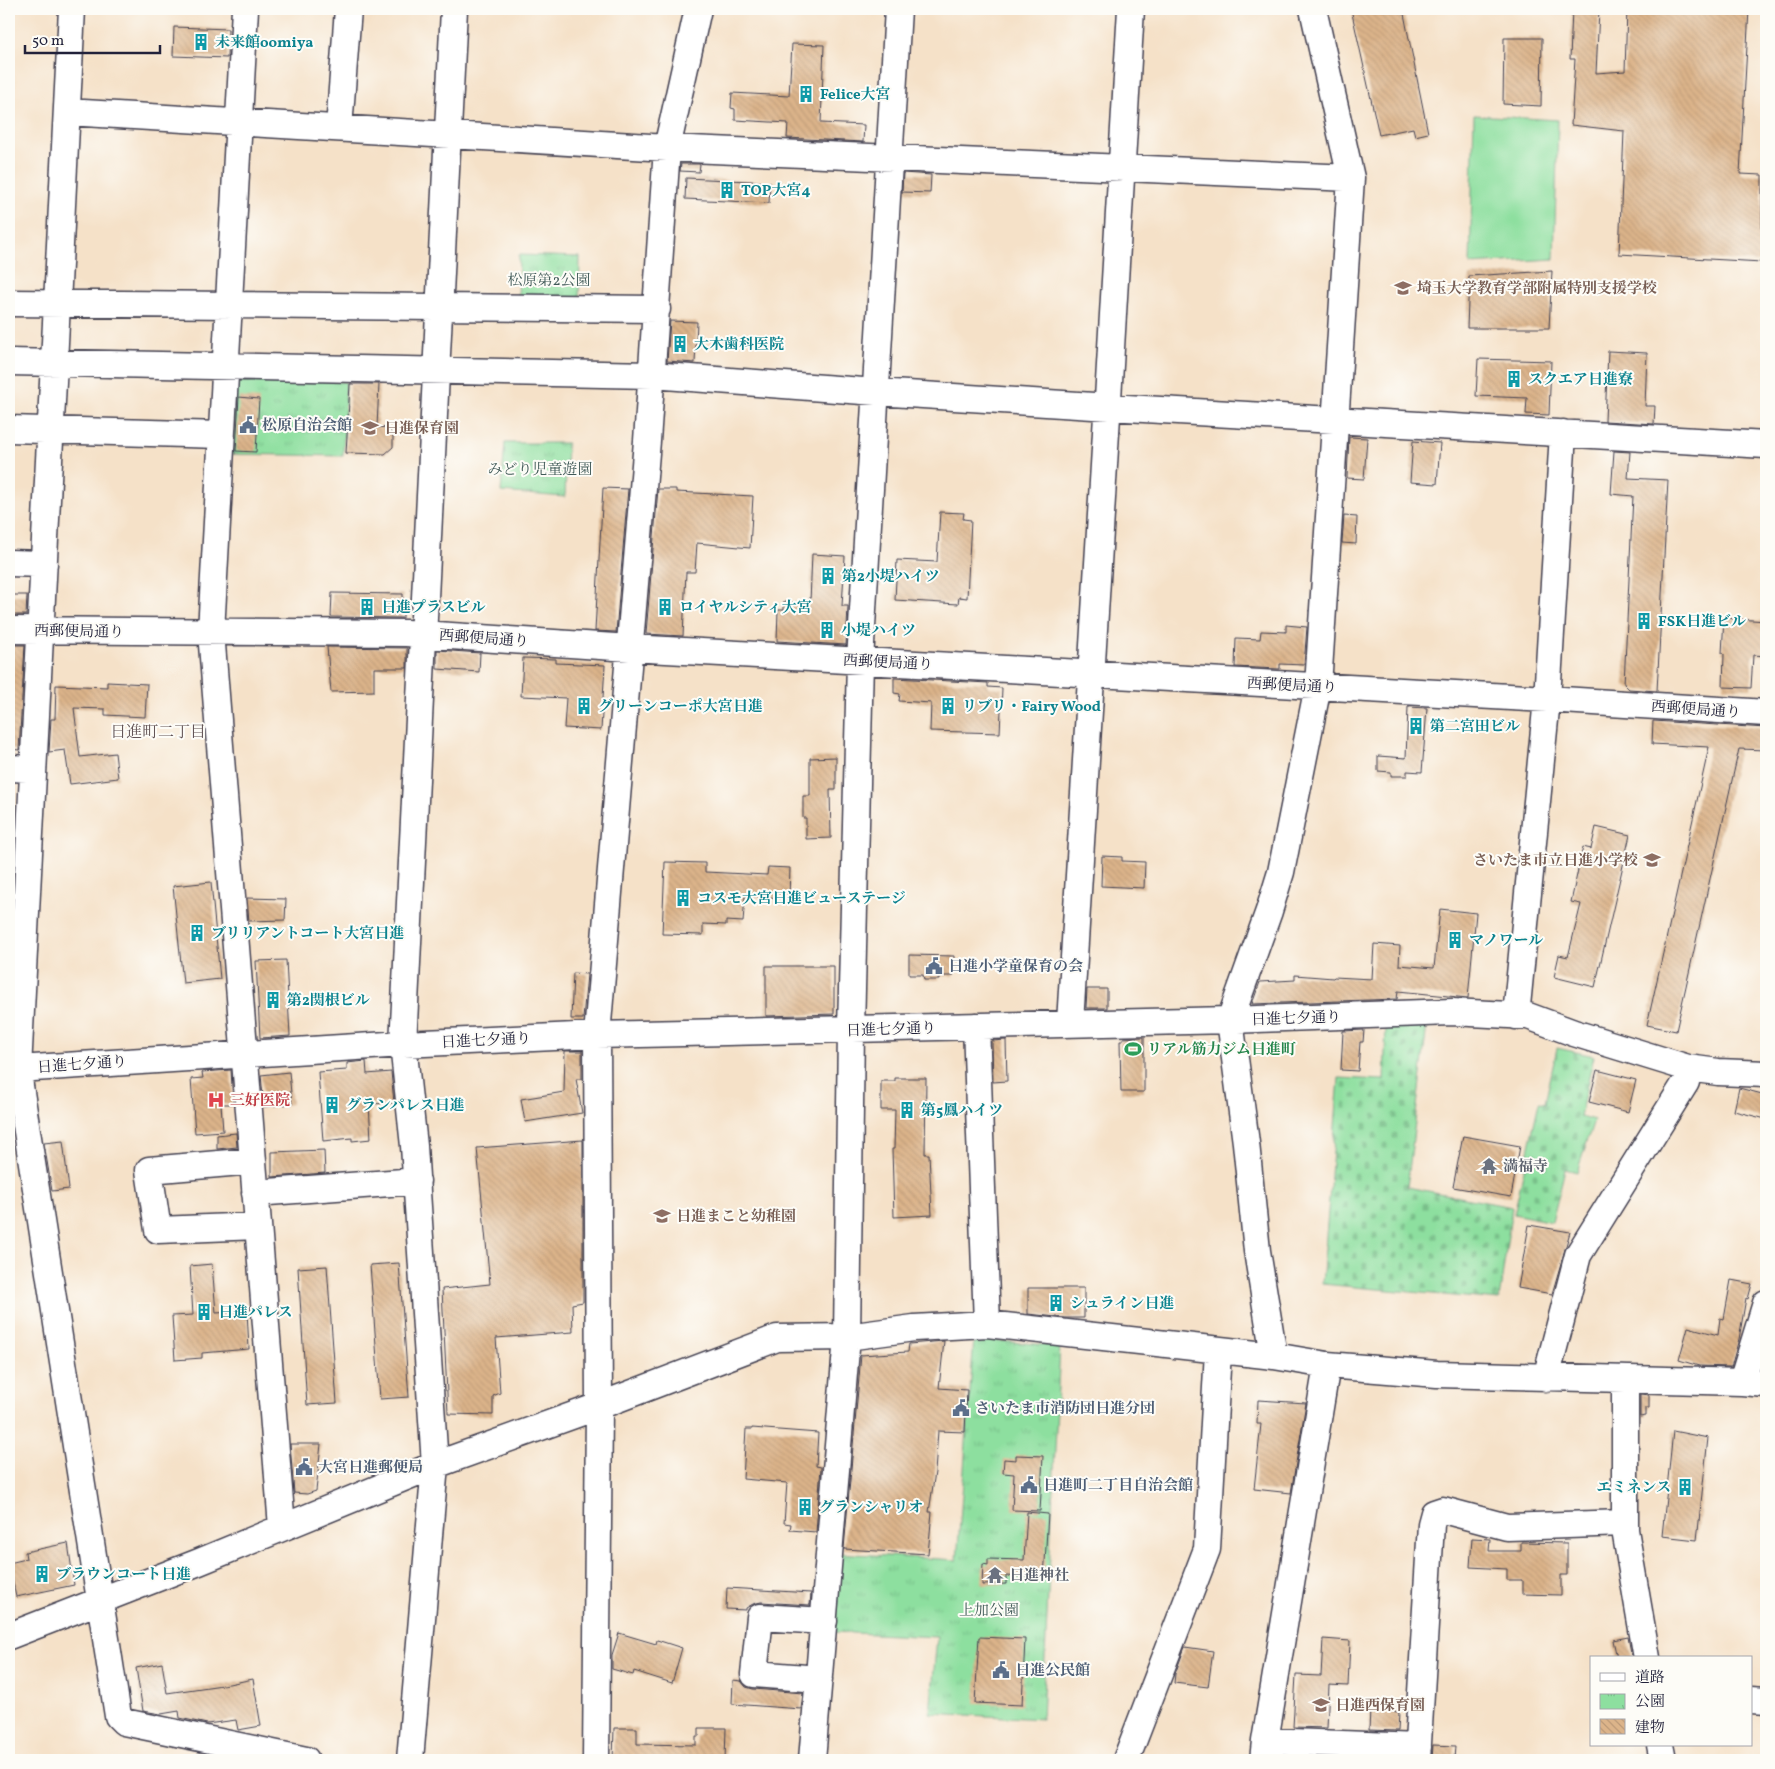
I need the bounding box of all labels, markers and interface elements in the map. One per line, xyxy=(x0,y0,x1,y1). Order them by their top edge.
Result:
scale bar xyxy=(25,22,160,54)
text: 50 m xyxy=(32,31,64,52)
building icon: 未来館oomiya xyxy=(191,32,211,52)
place label: 未来館oomiya xyxy=(215,33,313,54)
building icon: Felice大宮 xyxy=(796,84,816,104)
place label: Felice大宮 xyxy=(820,85,891,106)
building icon: TOP大宮4 xyxy=(717,180,737,200)
place label: TOP大宮4 xyxy=(741,181,811,202)
park label: 松原第2公園 xyxy=(507,271,591,292)
school or university icon: 埼玉大学教育学部附属特別支援学校 xyxy=(1393,278,1413,298)
place label: 埼玉大学教育学部附属特別支援学校 xyxy=(1417,279,1657,300)
building icon: 大木歯科医院 xyxy=(670,334,690,354)
place label: 大木歯科医院 xyxy=(694,335,784,356)
building icon: スクエア日進寮 xyxy=(1504,369,1524,389)
place label: スクエア日進寮 xyxy=(1528,370,1633,391)
public building icon: 松原自治会館 xyxy=(238,415,258,435)
place label: 松原自治会館 xyxy=(262,416,352,437)
school or university icon: 日進保育園 xyxy=(360,418,380,438)
place label: 日進保育園 xyxy=(384,419,459,440)
park label: みどり児童遊園 xyxy=(487,460,593,481)
building icon: 第2小堤ハイツ xyxy=(818,566,838,586)
place label: 第2小堤ハイツ xyxy=(842,567,940,588)
building icon: 日進プラスビル xyxy=(357,597,377,617)
building icon: ロイヤルシティ大宮 xyxy=(655,597,675,617)
place label: 日進プラスビル xyxy=(381,598,486,619)
place label: ロイヤルシティ大宮 xyxy=(679,598,812,619)
building icon: FSK日進ビル xyxy=(1634,611,1654,631)
place label: FSK日進ビル xyxy=(1658,612,1746,633)
building icon: 小堤ハイツ xyxy=(817,620,837,640)
street label: 西郵便局通り xyxy=(34,621,124,644)
place label: 小堤ハイツ xyxy=(841,621,916,642)
street label: 西郵便局通り xyxy=(438,626,530,653)
street label: 西郵便局通り xyxy=(842,651,933,676)
street label: 西郵便局通り xyxy=(1246,674,1337,699)
building icon: グリーンコーポ大宮日進 xyxy=(574,696,594,716)
building icon: リブリ・Fairy Wood xyxy=(938,696,958,716)
place label: グリーンコーポ大宮日進 xyxy=(598,697,763,718)
place label: リブリ・Fairy Wood xyxy=(962,697,1101,718)
street label: 西郵便局通り xyxy=(1650,697,1742,724)
building icon: 第二宮田ビル xyxy=(1406,716,1426,736)
place label: 第二宮田ビル xyxy=(1430,717,1520,738)
district label: 日進町二丁目 xyxy=(110,722,206,744)
school or university icon: さいたま市立日進小学校 xyxy=(1642,850,1662,870)
place label: さいたま市立日進小学校 xyxy=(1473,851,1638,872)
building icon: コスモ大宮日進ビューステージ xyxy=(673,888,693,908)
place label: コスモ大宮日進ビューステージ xyxy=(697,889,906,910)
building icon: ブリリアントコート大宮日進 xyxy=(187,923,207,943)
place label: ブリリアントコート大宮日進 xyxy=(211,924,404,945)
building icon: マノワール xyxy=(1445,930,1465,950)
place label: マノワール xyxy=(1469,931,1543,952)
public building icon: 日進小学童保育の会 xyxy=(924,956,944,976)
place label: 日進小学童保育の会 xyxy=(948,957,1083,978)
building icon: 第2関根ビル xyxy=(263,990,283,1010)
place label: 第2関根ビル xyxy=(287,991,370,1012)
street label: 日進七夕通り xyxy=(1251,1007,1341,1032)
street label: 日進七夕通り xyxy=(846,1018,936,1043)
street label: 日進七夕通り xyxy=(441,1029,532,1054)
sports icon: リアル筋力ジム日進町 xyxy=(1123,1039,1143,1059)
place label: リアル筋力ジム日進町 xyxy=(1147,1040,1296,1061)
street label: 日進七夕通り xyxy=(36,1052,128,1079)
hospital icon: 三好医院 xyxy=(206,1090,226,1110)
place label: 三好医院 xyxy=(230,1091,290,1112)
building icon: グランパレス日進 xyxy=(322,1095,342,1115)
place label: グランパレス日進 xyxy=(346,1096,465,1117)
building icon: 第5鳳ハイツ xyxy=(897,1100,917,1120)
place label: 第5鳳ハイツ xyxy=(921,1101,1003,1122)
temple icon: 満福寺 xyxy=(1479,1156,1499,1176)
place label: 満福寺 xyxy=(1503,1157,1548,1178)
school or university icon: 日進まこと幼稚園 xyxy=(652,1206,672,1226)
place label: 日進まこと幼稚園 xyxy=(676,1207,796,1228)
building icon: シュライン日進 xyxy=(1046,1293,1066,1313)
place label: シュライン日進 xyxy=(1070,1294,1174,1315)
building icon: 日進パレス xyxy=(194,1302,214,1322)
place label: 日進パレス xyxy=(218,1303,293,1324)
public building icon: さいたま市消防団日進分団 xyxy=(951,1398,971,1418)
place label: さいたま市消防団日進分団 xyxy=(975,1399,1155,1420)
public building icon: 大宮日進郵便局 xyxy=(294,1457,314,1477)
place label: 大宮日進郵便局 xyxy=(318,1458,423,1479)
public building icon: 日進町二丁目自治会館 xyxy=(1019,1475,1039,1495)
place label: 日進町二丁目自治会館 xyxy=(1043,1476,1193,1497)
building icon: エミネンス xyxy=(1675,1477,1695,1497)
place label: エミネンス xyxy=(1596,1478,1671,1499)
building icon: グランシャリオ xyxy=(795,1497,815,1517)
place label: グランシャリオ xyxy=(819,1498,923,1519)
building icon: ブラウンコート日進 xyxy=(32,1564,52,1584)
place label: ブラウンコート日進 xyxy=(56,1565,191,1586)
temple icon: 日進神社 xyxy=(985,1565,1005,1585)
place label: 日進神社 xyxy=(1009,1566,1069,1587)
park label: 上加公園 xyxy=(959,1601,1019,1622)
legend xyxy=(1590,1656,1752,1746)
public building icon: 日進公民館 xyxy=(991,1660,1011,1680)
place label: 日進公民館 xyxy=(1015,1661,1090,1682)
text: 道路 xyxy=(1635,1668,1665,1689)
text: 公園 xyxy=(1635,1692,1665,1713)
school or university icon: 日進西保育園 xyxy=(1311,1695,1331,1715)
place label: 日進西保育園 xyxy=(1335,1696,1425,1717)
text: 建物 xyxy=(1635,1718,1665,1739)

